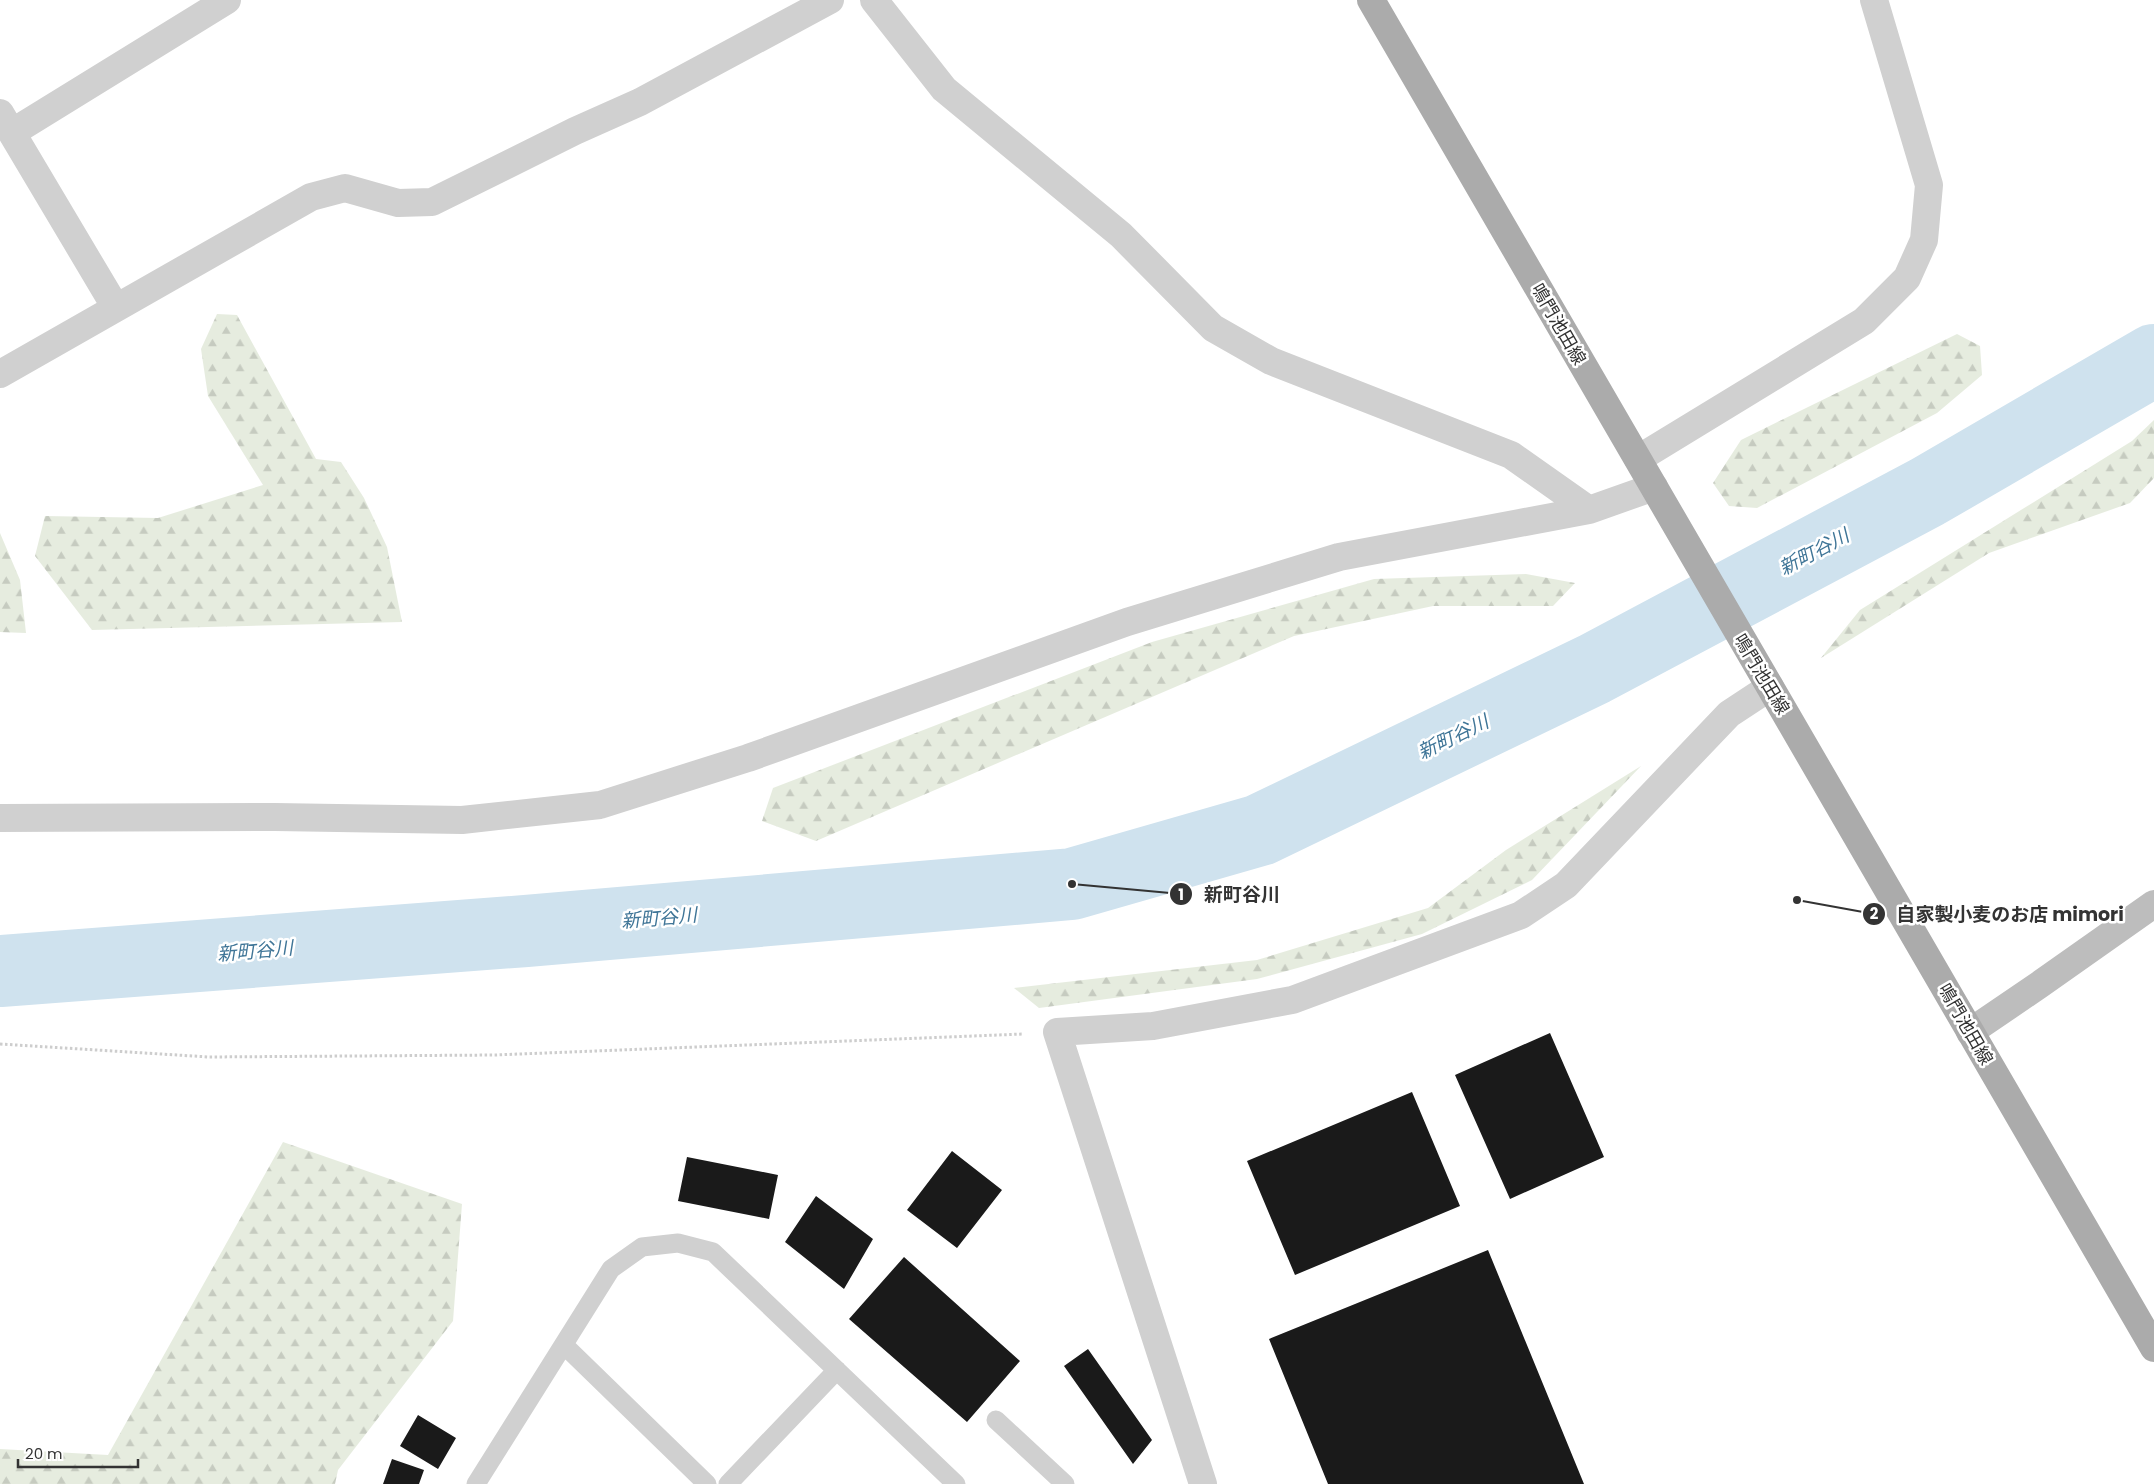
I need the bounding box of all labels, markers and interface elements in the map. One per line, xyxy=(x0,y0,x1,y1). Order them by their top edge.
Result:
street label: 鳴門池田線 xyxy=(1526,279,1592,369)
water label: 新町谷川 xyxy=(1774,521,1856,582)
street label: 鳴門池田線 xyxy=(1728,629,1796,719)
water label: 新町谷川 xyxy=(1413,707,1495,766)
callout: 新町谷川 xyxy=(1169,877,1290,911)
text: 新町谷川 xyxy=(1204,881,1280,908)
text: 1 xyxy=(1178,884,1184,905)
callout: 自家製小麦のお店 mimori xyxy=(1861,897,2134,931)
water label: 新町谷川 xyxy=(620,901,700,935)
text: 自家製小麦のお店 mimori xyxy=(1896,901,2124,928)
text: 2 xyxy=(1870,903,1879,924)
water label: 新町谷川 xyxy=(216,934,296,968)
street label: 鳴門池田線 xyxy=(1933,979,1999,1069)
scale bar xyxy=(18,1436,138,1468)
text: 20 m xyxy=(25,1443,63,1464)

